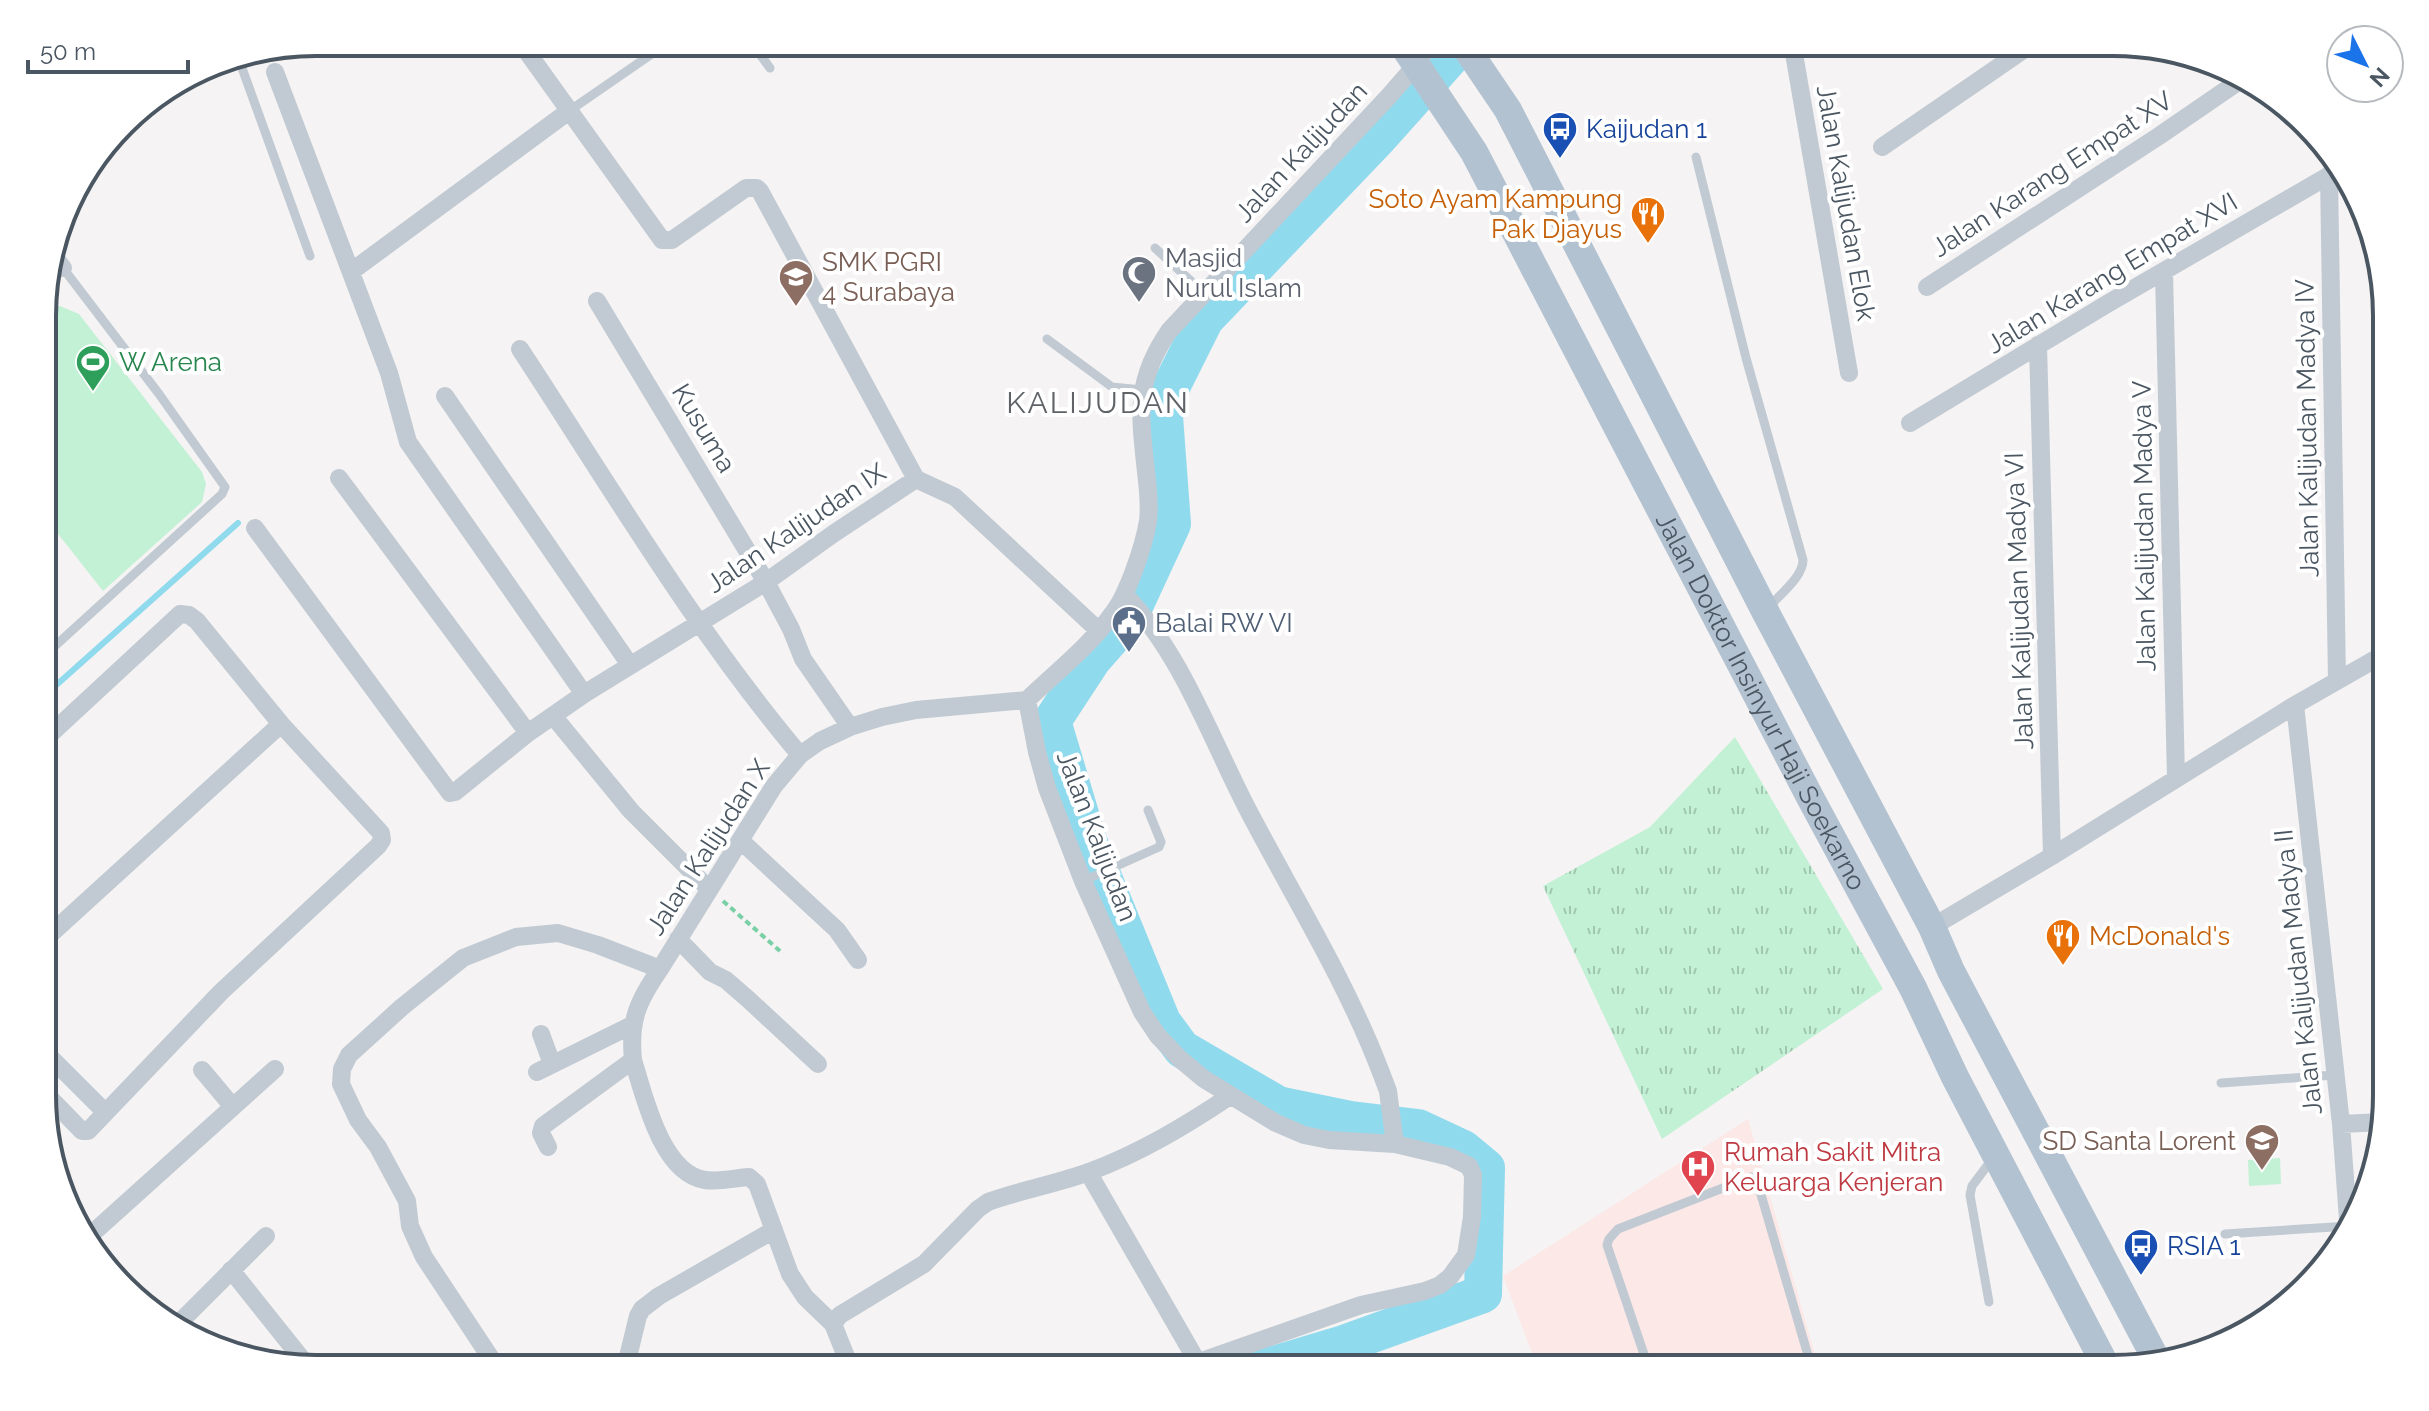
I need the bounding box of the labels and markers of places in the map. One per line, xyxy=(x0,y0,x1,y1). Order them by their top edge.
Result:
bus stop icon: Kaijudan 1 xyxy=(1541,110,1579,160)
place label: Kaijudan 1 xyxy=(1586,114,1707,144)
place label: Soto Ayam Kampung Pak Djayus xyxy=(1369,184,1622,244)
restaurant icon: Soto Ayam Kampung Pak Djayus xyxy=(1629,195,1667,245)
place label: Masjid Nurul Islam xyxy=(1165,243,1302,303)
place label: SMK PGRI 4 Surabaya xyxy=(822,247,955,307)
mosque icon: Masjid Nurul Islam xyxy=(1120,254,1158,304)
school or university icon: SMK PGRI 4 Surabaya xyxy=(777,258,815,308)
sports icon: W Arena xyxy=(74,343,112,393)
place label: W Arena xyxy=(119,347,222,377)
public building icon: Balai RW VI xyxy=(1110,604,1148,654)
place label: Balai RW VI xyxy=(1155,608,1293,638)
restaurant icon: McDonald's xyxy=(2044,917,2082,967)
place label: McDonald's xyxy=(2089,921,2230,951)
school or university icon: SD Santa Lorent xyxy=(2243,1122,2281,1172)
place label: SD Santa Lorent xyxy=(2042,1126,2236,1156)
place label: Rumah Sakit Mitra Keluarga Kenjeran xyxy=(1724,1137,1943,1197)
hospital icon: Rumah Sakit Mitra Keluarga Kenjeran xyxy=(1679,1148,1717,1198)
bus stop icon: RSIA 1 xyxy=(2122,1227,2160,1277)
place label: RSIA 1 xyxy=(2167,1231,2241,1261)

